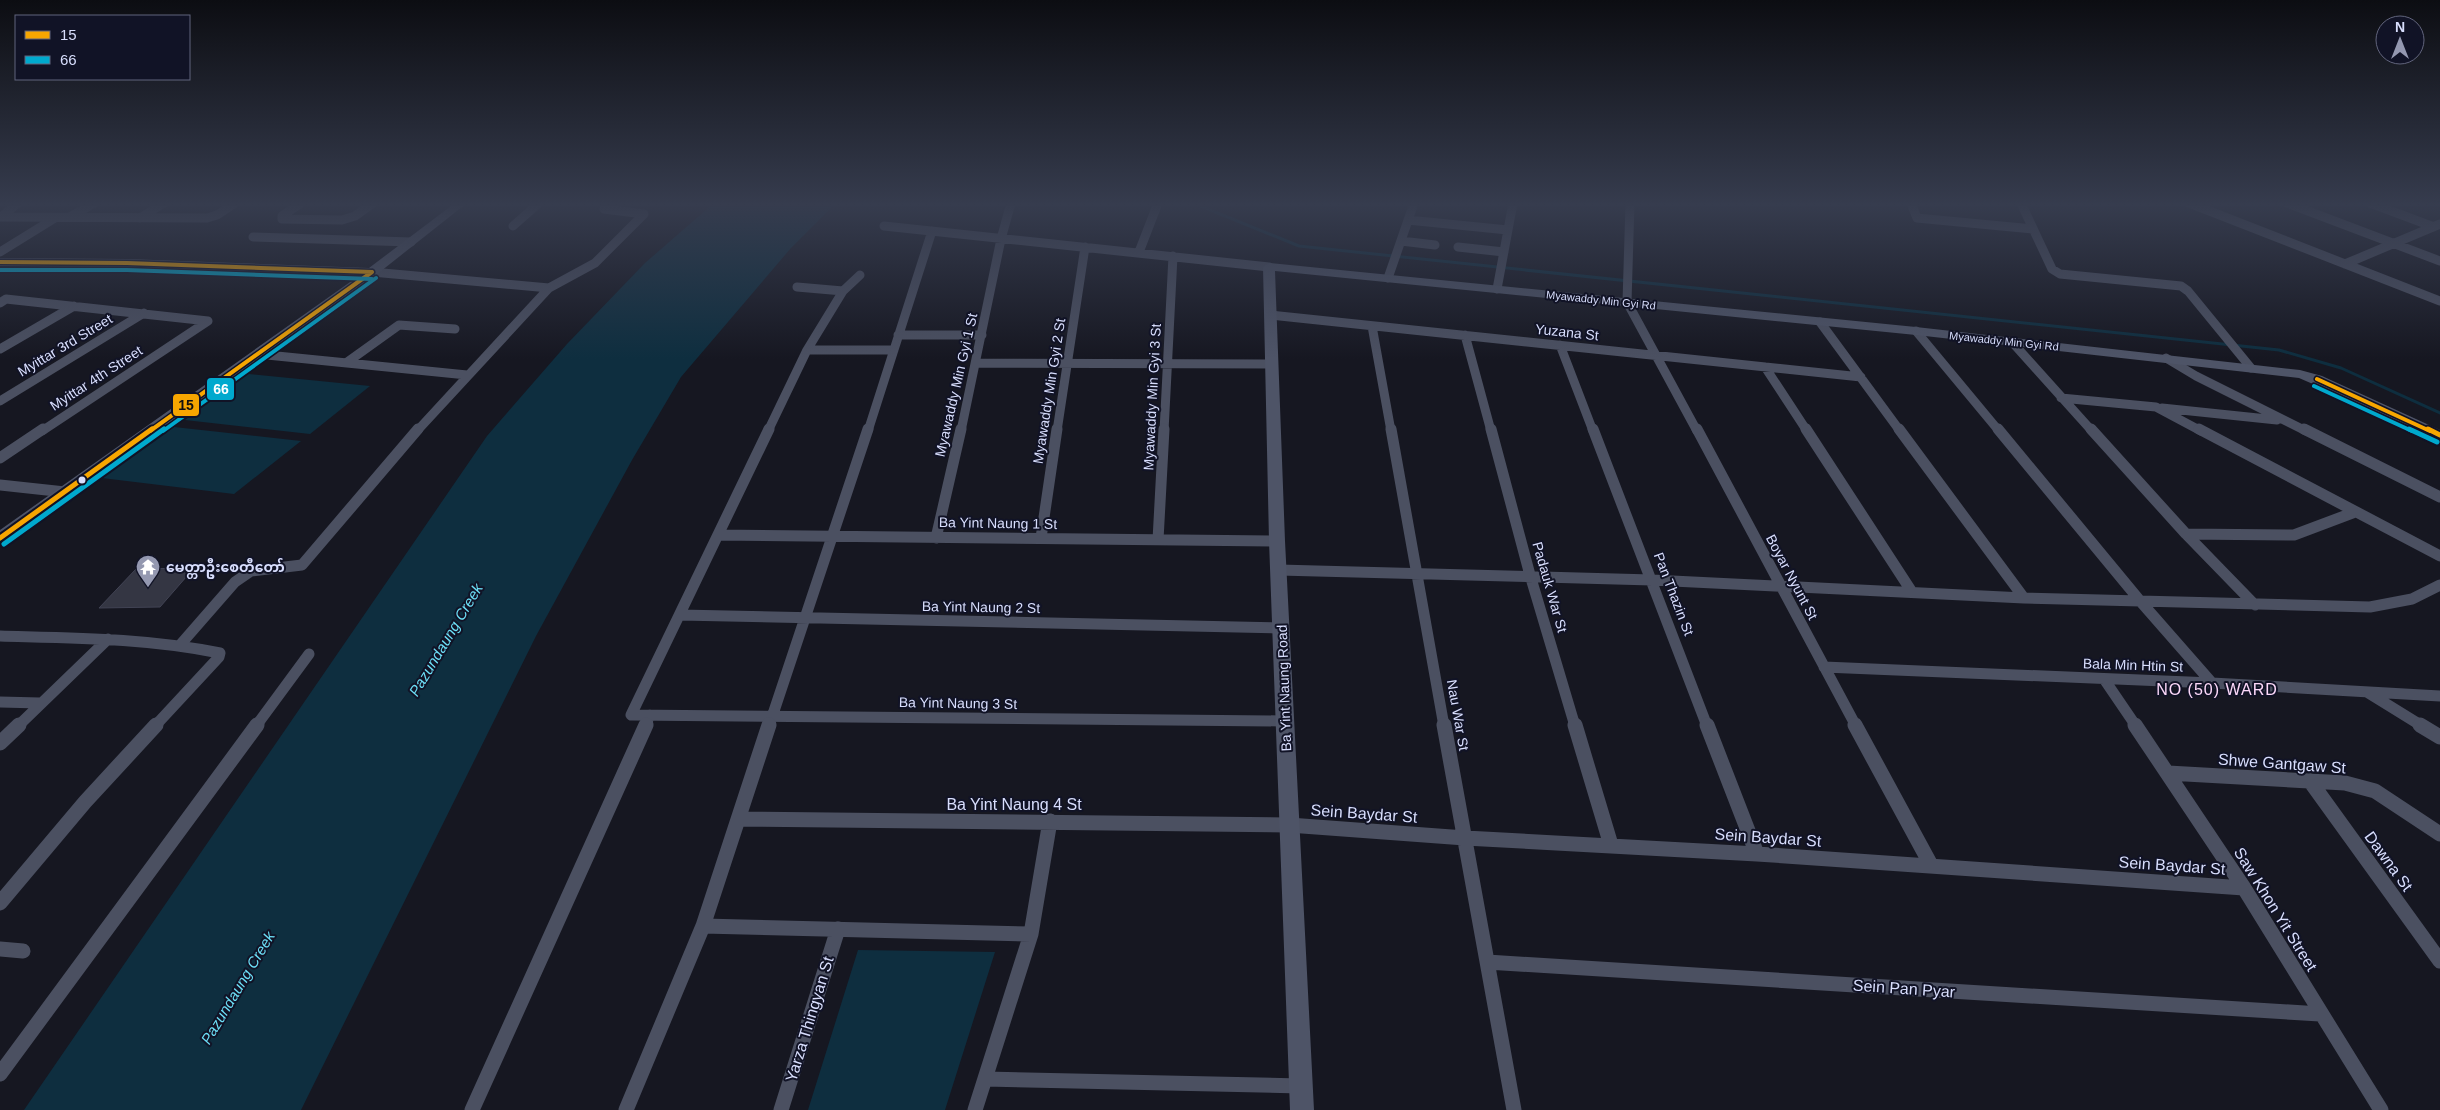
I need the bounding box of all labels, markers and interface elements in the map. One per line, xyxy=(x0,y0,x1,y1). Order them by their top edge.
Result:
legend xyxy=(15,15,190,80)
north arrow xyxy=(2375,15,2425,65)
text: N xyxy=(2395,19,2405,35)
text: 15 xyxy=(60,26,77,43)
text: 66 xyxy=(60,51,77,68)
street label: Myawaddy Min Gyi Rd xyxy=(1546,288,1656,312)
street label: Myittar 3rd Street xyxy=(15,310,115,380)
street label: Myawaddy Min Gyi 1 St xyxy=(932,311,980,458)
street label: Myawaddy Min Gyi 2 St xyxy=(1030,317,1068,465)
street label: Yuzana St xyxy=(1534,321,1600,343)
street label: Myawaddy Min Gyi 3 St xyxy=(1140,323,1164,471)
street label: Myawaddy Min Gyi Rd xyxy=(1949,329,2059,353)
street label: Myittar 4th Street xyxy=(47,342,145,414)
line badge: 66 xyxy=(206,377,235,401)
text: 66 xyxy=(213,381,229,397)
line badge: 15 xyxy=(172,393,200,417)
text: 15 xyxy=(178,397,194,413)
unlabelled marker xyxy=(77,475,87,485)
street label: Ba Yint Naung 1 St xyxy=(939,514,1057,532)
street label: Boyar Nyunt St xyxy=(1763,532,1821,622)
street label: Padauk War St xyxy=(1529,540,1571,634)
street label: Pan Thazin St xyxy=(1651,550,1697,638)
temple icon: မေတ္တာဦးစေတီတော် xyxy=(135,554,161,588)
place label: မေတ္တာဦးစေတီတော် xyxy=(166,557,285,579)
water label: Pazundaung Creek xyxy=(405,579,487,699)
street label: Ba Yint Naung 2 St xyxy=(922,598,1040,616)
street label: Ba Yint Naung Road xyxy=(1274,624,1294,752)
street label: Bala Min Htin St xyxy=(2083,655,2184,675)
street label: Nau War St xyxy=(1444,678,1472,752)
district label: NO (50) WARD xyxy=(2156,681,2278,698)
street label: Ba Yint Naung 3 St xyxy=(899,694,1017,712)
street label: Shwe Gantgaw St xyxy=(2217,751,2347,776)
street label: Ba Yint Naung 4 St xyxy=(946,796,1082,813)
street label: Sein Baydar St xyxy=(1310,801,1418,826)
street label: Sein Baydar St xyxy=(1714,825,1822,850)
street label: Dawna St xyxy=(2361,828,2416,895)
street label: Saw Khon Yit Street xyxy=(2231,844,2321,975)
street label: Sein Baydar St xyxy=(2118,853,2226,878)
water label: Pazundaung Creek xyxy=(197,927,279,1047)
street label: Yarza Thingyan St xyxy=(782,954,837,1084)
street label: Sein Pan Pyar xyxy=(1852,976,1956,1001)

